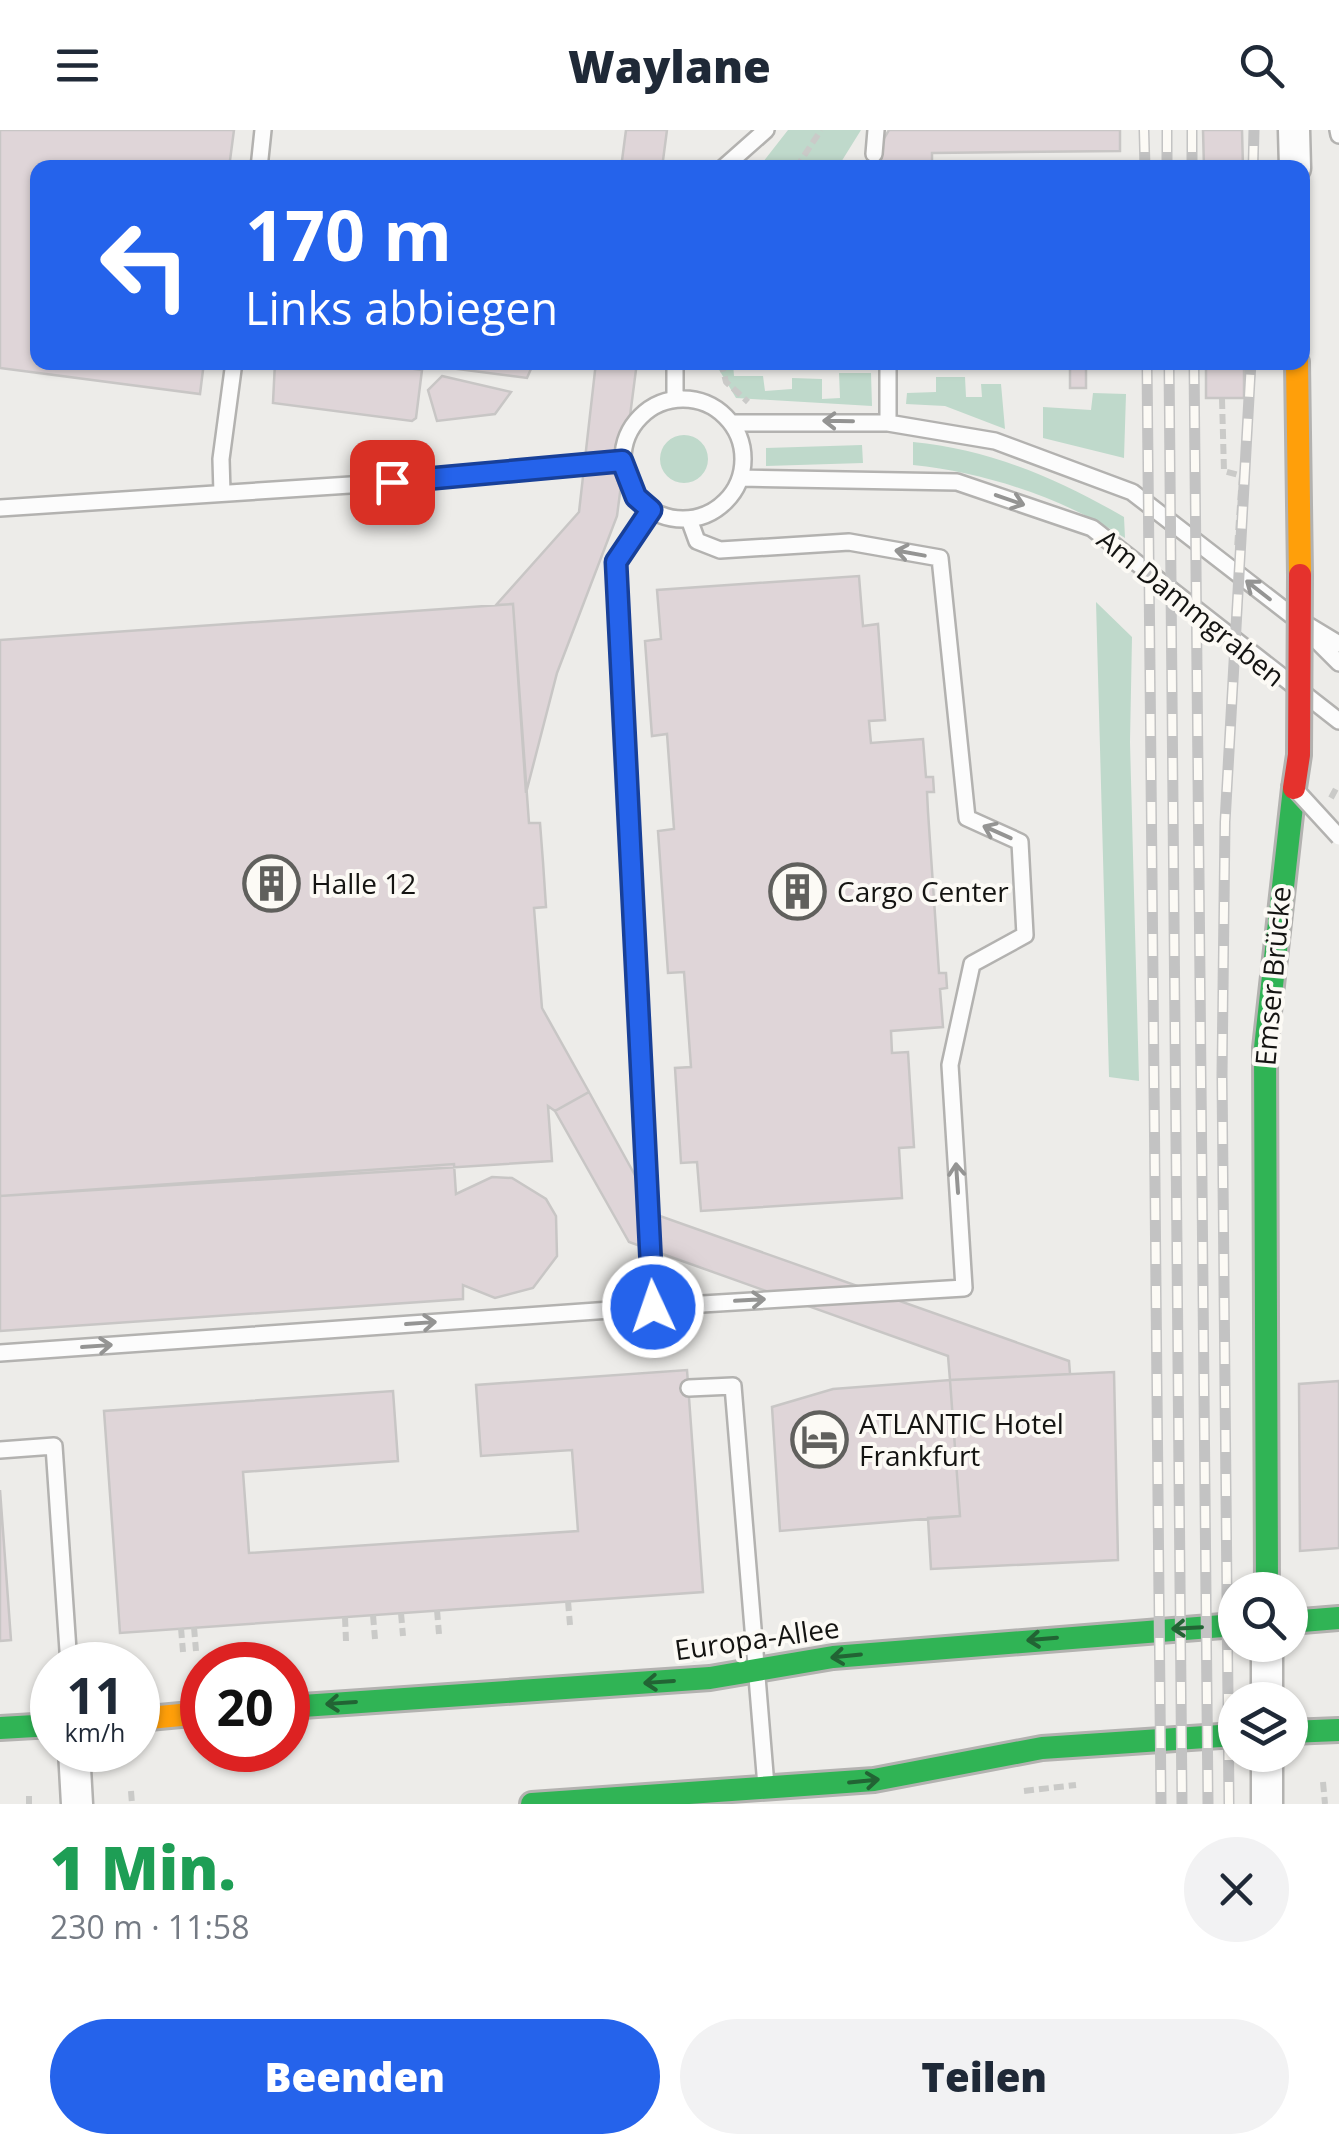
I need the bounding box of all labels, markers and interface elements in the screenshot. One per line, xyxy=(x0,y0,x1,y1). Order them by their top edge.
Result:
text: Waylane xyxy=(568,35,771,96)
icon: menu xyxy=(50,38,105,93)
icon: search xyxy=(1234,38,1289,93)
text: 170 m xyxy=(245,186,452,282)
icon: left xyxy=(80,200,210,330)
text: Links abbiegen xyxy=(245,277,558,338)
one-way arrow xyxy=(822,412,854,431)
pin xyxy=(350,440,435,525)
icon: arrive xyxy=(365,455,420,510)
one-way arrow xyxy=(993,492,1025,510)
street label: Am Dammgraben xyxy=(1090,520,1293,695)
one-way arrow xyxy=(895,543,927,562)
one-way arrow xyxy=(1246,579,1272,601)
one-way arrow xyxy=(983,822,1013,840)
building icon: Halle 12 xyxy=(242,854,302,914)
building icon: Cargo Center xyxy=(768,862,828,922)
place label: Halle 12 xyxy=(311,864,416,902)
place label: Cargo Center xyxy=(837,872,1009,910)
street label: Emser Brücke xyxy=(1245,885,1299,1067)
one-way arrow xyxy=(947,1162,966,1194)
position arrow xyxy=(601,1255,705,1359)
one-way arrow xyxy=(734,1290,766,1309)
one-way arrow xyxy=(405,1314,437,1333)
one-way arrow xyxy=(81,1336,113,1355)
place label: ATLANTIC Hotel Frankfurt xyxy=(859,1404,1064,1474)
hotel icon: ATLANTIC Hotel Frankfurt xyxy=(790,1410,850,1470)
map controls xyxy=(1218,1572,1308,1772)
button: search xyxy=(1218,1572,1308,1662)
street label: Europa-Allee xyxy=(672,1608,842,1668)
one-way arrow xyxy=(1172,1619,1204,1638)
one-way arrow xyxy=(1027,1630,1059,1649)
speed limit sign: 20 xyxy=(180,1642,310,1772)
one-way arrow xyxy=(830,1647,862,1666)
text: 11 xyxy=(66,1661,124,1729)
one-way arrow xyxy=(643,1673,676,1692)
button: layers xyxy=(1218,1682,1308,1772)
one-way arrow xyxy=(325,1694,357,1713)
text: km/h xyxy=(65,1715,125,1749)
one-way arrow xyxy=(847,1771,879,1790)
text: 1 Min. xyxy=(50,1826,236,1908)
button: close xyxy=(1184,1837,1289,1942)
text: 230 m · 11:58 xyxy=(50,1905,249,1948)
button: Beenden xyxy=(50,2019,660,2134)
button: Teilen xyxy=(680,2019,1289,2134)

